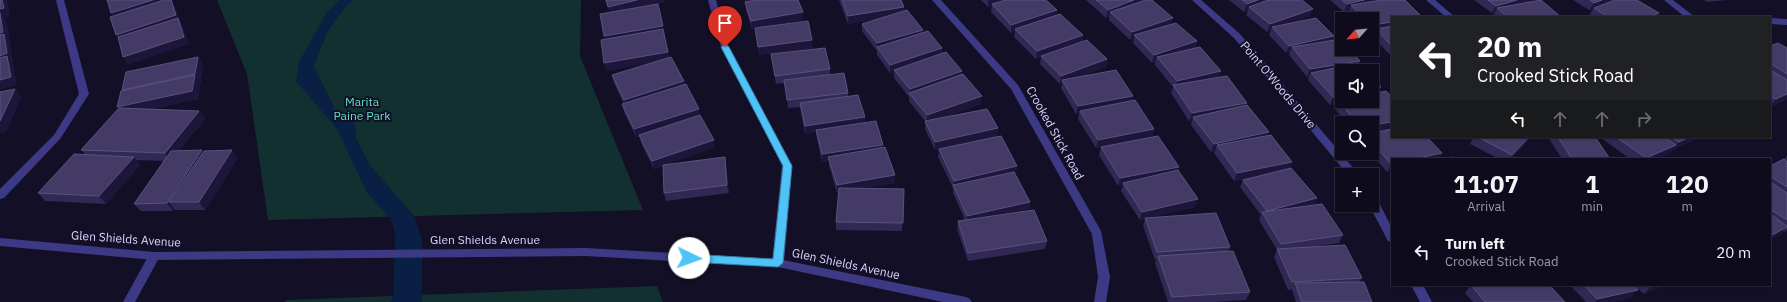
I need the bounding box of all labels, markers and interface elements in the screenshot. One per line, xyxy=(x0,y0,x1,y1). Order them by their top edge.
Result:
pin xyxy=(708,6,742,47)
icon: arrive xyxy=(714,12,736,34)
north arrow xyxy=(1335,12,1379,56)
map controls xyxy=(1335,12,1379,212)
text: 20 m xyxy=(1477,28,1542,65)
icon: left xyxy=(1411,32,1463,84)
street label: Point O'Woods Drive xyxy=(1237,38,1320,132)
button: sound xyxy=(1335,64,1379,108)
text: Crooked Stick Road xyxy=(1477,64,1634,87)
street label: Crooked Stick Road xyxy=(1023,83,1087,182)
park label: Marita Paine Park xyxy=(333,94,391,123)
icon: left xyxy=(1507,108,1529,130)
icon: ahead xyxy=(1549,108,1571,130)
icon: ahead xyxy=(1591,108,1613,130)
icon: right xyxy=(1633,108,1655,130)
button: search xyxy=(1335,116,1379,160)
button: + xyxy=(1335,168,1379,212)
text: 11:07 xyxy=(1453,168,1519,200)
text: 1 xyxy=(1585,168,1599,200)
text: 120 xyxy=(1665,168,1709,200)
text: Arrival xyxy=(1467,198,1505,215)
text: min xyxy=(1581,198,1603,215)
text: m xyxy=(1681,198,1693,215)
street label: Glen Shields Avenue xyxy=(71,227,182,250)
street label: Glen Shields Avenue xyxy=(430,232,541,247)
text: Turn left xyxy=(1445,234,1505,253)
position arrow xyxy=(668,237,710,279)
icon: left xyxy=(1411,241,1433,263)
text: 20 m xyxy=(1716,243,1751,262)
street label: Glen Shields Avenue xyxy=(791,245,902,282)
text: Crooked Stick Road xyxy=(1445,253,1558,270)

